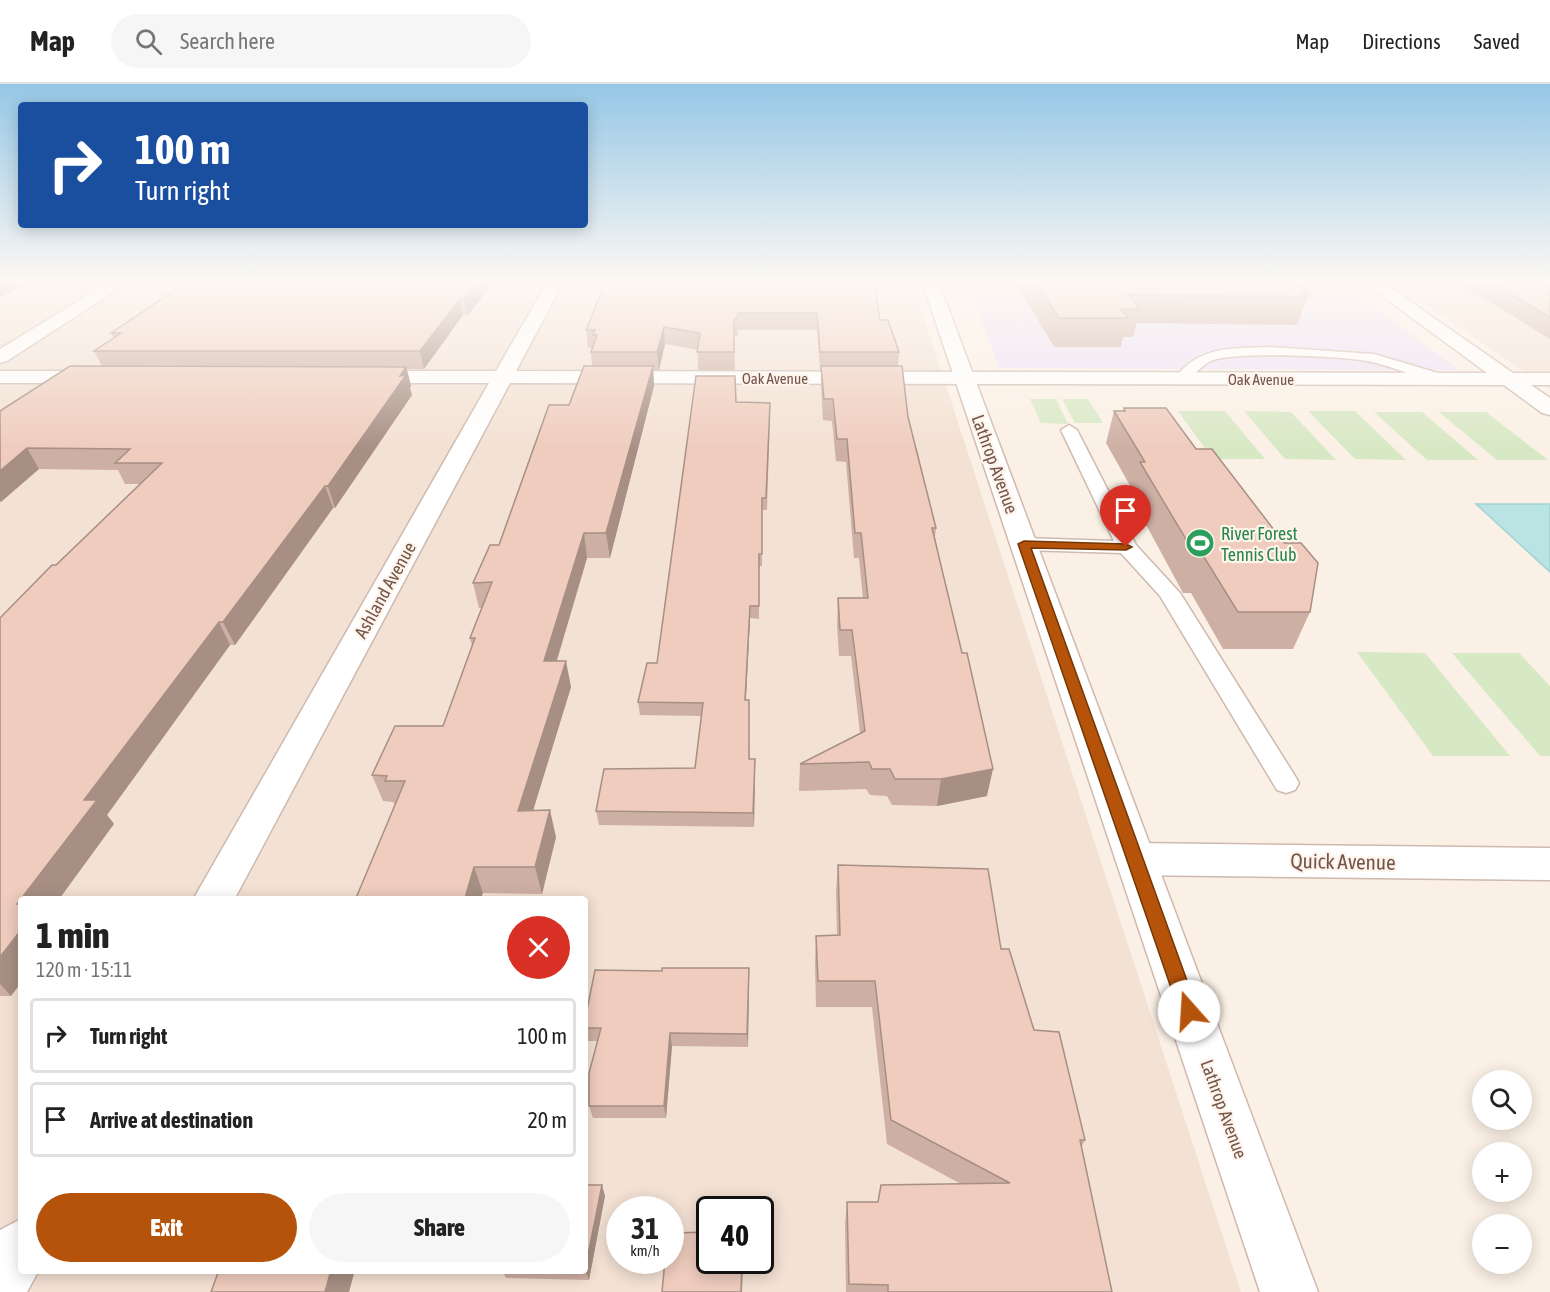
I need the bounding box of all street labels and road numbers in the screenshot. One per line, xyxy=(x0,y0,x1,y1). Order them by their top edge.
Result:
street label: Oak Avenue xyxy=(742,370,808,387)
street label: Oak Avenue xyxy=(1228,371,1294,388)
street label: Lathrop Avenue xyxy=(967,412,1023,516)
street label: Ashland Avenue xyxy=(350,538,420,642)
street label: Quick Avenue xyxy=(1290,848,1396,874)
street label: Lathrop Avenue xyxy=(1196,1057,1252,1161)

